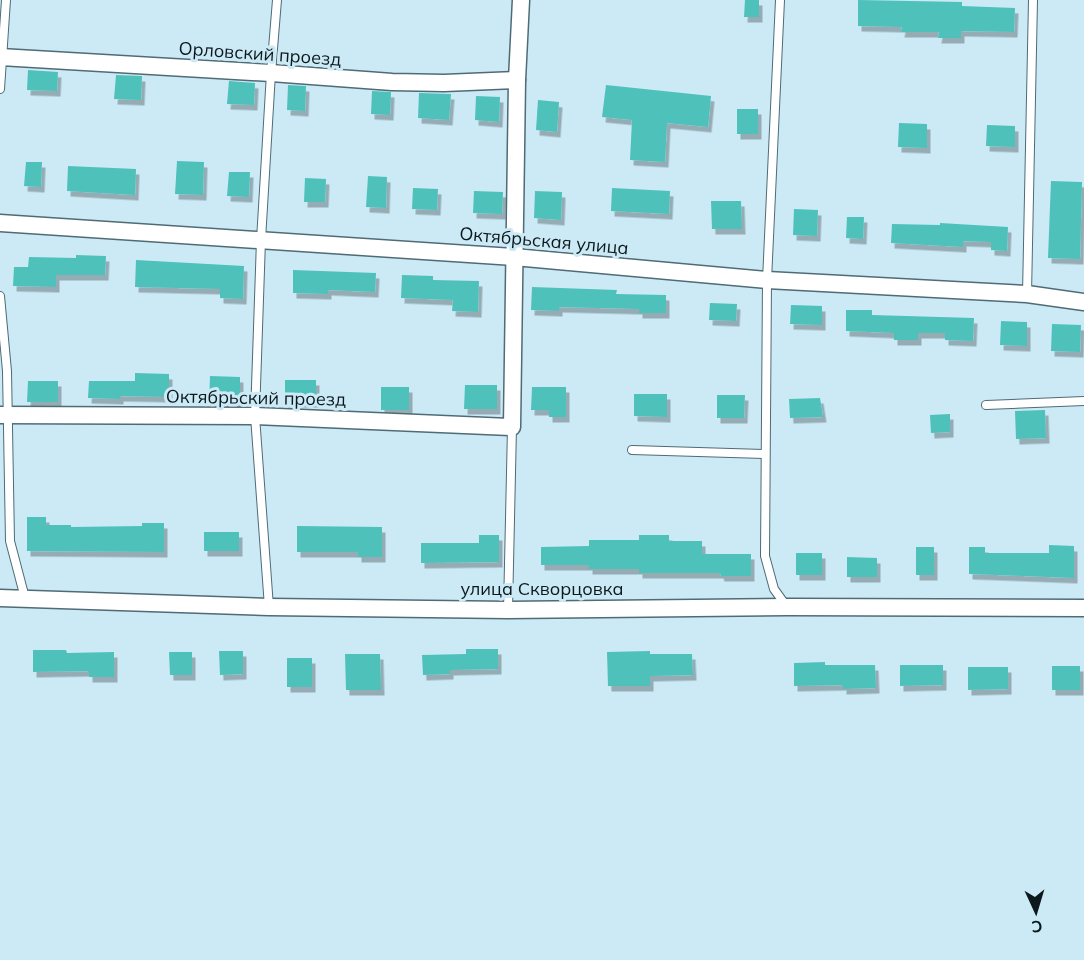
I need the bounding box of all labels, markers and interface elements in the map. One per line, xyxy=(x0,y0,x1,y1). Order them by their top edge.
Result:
street label: Орловский проезд xyxy=(178,36,342,71)
street label: Октябрьская улица xyxy=(458,222,630,259)
street label: Октябрьский проезд xyxy=(166,384,346,411)
street label: улица Скворцовка xyxy=(461,577,623,600)
north arrow xyxy=(1006,882,1066,942)
text: С xyxy=(1031,917,1043,937)

